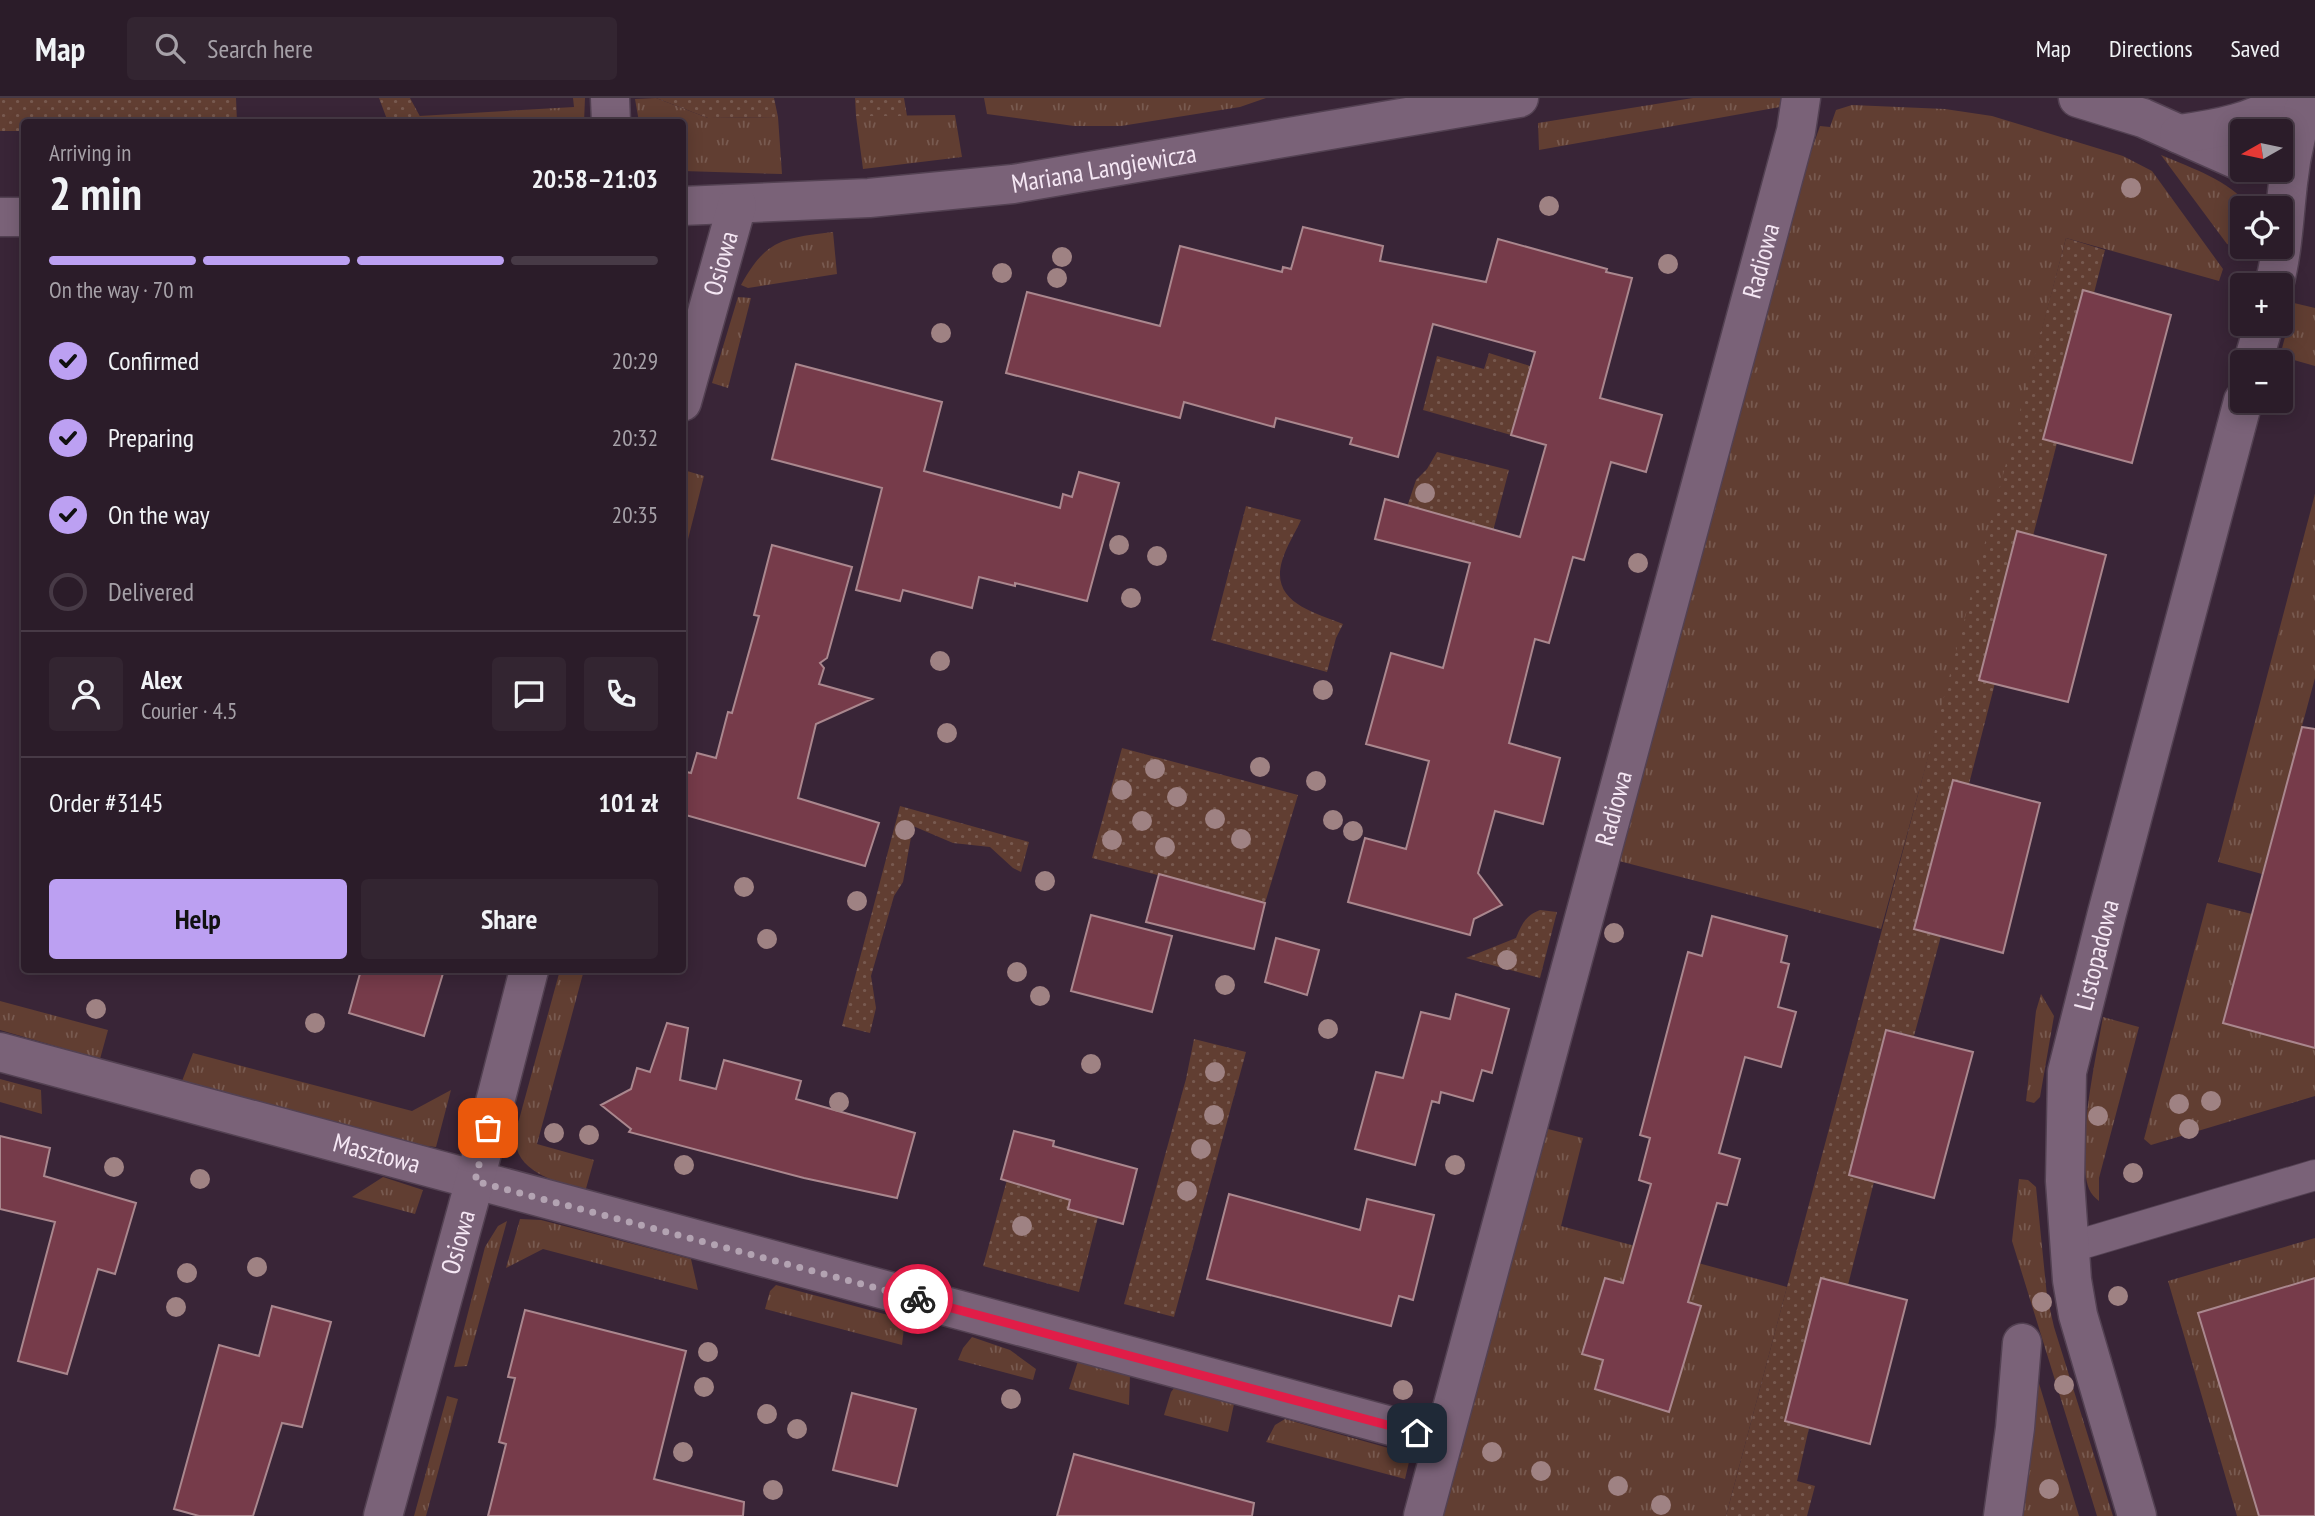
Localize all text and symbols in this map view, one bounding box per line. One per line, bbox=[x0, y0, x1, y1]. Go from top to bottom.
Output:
search box bbox=[127, 17, 617, 80]
text: Map bbox=[35, 27, 85, 70]
icon: search bbox=[151, 29, 189, 67]
text: Search here bbox=[207, 32, 313, 65]
text: Map bbox=[2036, 33, 2071, 64]
text: Directions bbox=[2109, 33, 2193, 64]
text: Saved bbox=[2231, 33, 2280, 64]
north arrow bbox=[2230, 119, 2292, 182]
map controls bbox=[2230, 119, 2293, 413]
street label: Mariana Langiewicza bbox=[1009, 136, 1199, 200]
text: Arriving in bbox=[49, 138, 131, 167]
text: 20:58–21:03 bbox=[531, 162, 658, 195]
text: 2 min bbox=[49, 163, 142, 223]
button: locate bbox=[2230, 196, 2293, 259]
street label: Radiowa bbox=[1735, 219, 1786, 302]
street label: Osiowa bbox=[696, 227, 745, 299]
button: + bbox=[2230, 273, 2293, 336]
text: On the way · 70 m bbox=[49, 275, 193, 304]
icon: check bbox=[49, 342, 87, 380]
text: Confirmed bbox=[108, 344, 199, 377]
text: 20:29 bbox=[612, 346, 658, 375]
button: − bbox=[2230, 350, 2293, 413]
icon: check bbox=[49, 419, 87, 457]
text: Preparing bbox=[108, 421, 194, 454]
text: 20:32 bbox=[612, 423, 658, 452]
icon: check bbox=[49, 496, 87, 534]
text: On the way bbox=[108, 498, 210, 531]
text: 20:35 bbox=[612, 500, 658, 529]
text: Delivered bbox=[108, 575, 194, 608]
button: person bbox=[49, 657, 123, 731]
button: chat bbox=[492, 657, 566, 731]
button: phone bbox=[584, 657, 658, 731]
text: Alex bbox=[141, 663, 182, 696]
text: Courier · 4.5 bbox=[141, 696, 237, 725]
street label: Radiowa bbox=[1587, 767, 1639, 849]
text: Order #3145 bbox=[49, 786, 164, 819]
text: 101 zł bbox=[599, 786, 658, 819]
button: Help bbox=[49, 879, 347, 959]
button: Share bbox=[361, 879, 658, 959]
street label: Listopadowa bbox=[2066, 896, 2126, 1014]
pin bbox=[458, 1098, 518, 1158]
icon: bag bbox=[469, 1109, 507, 1147]
street label: Masztowa bbox=[330, 1125, 424, 1180]
street label: Osiowa bbox=[433, 1206, 482, 1278]
courier bbox=[883, 1264, 953, 1334]
icon: bike bbox=[899, 1280, 937, 1318]
pin bbox=[1387, 1403, 1447, 1463]
icon: home bbox=[1398, 1414, 1436, 1452]

